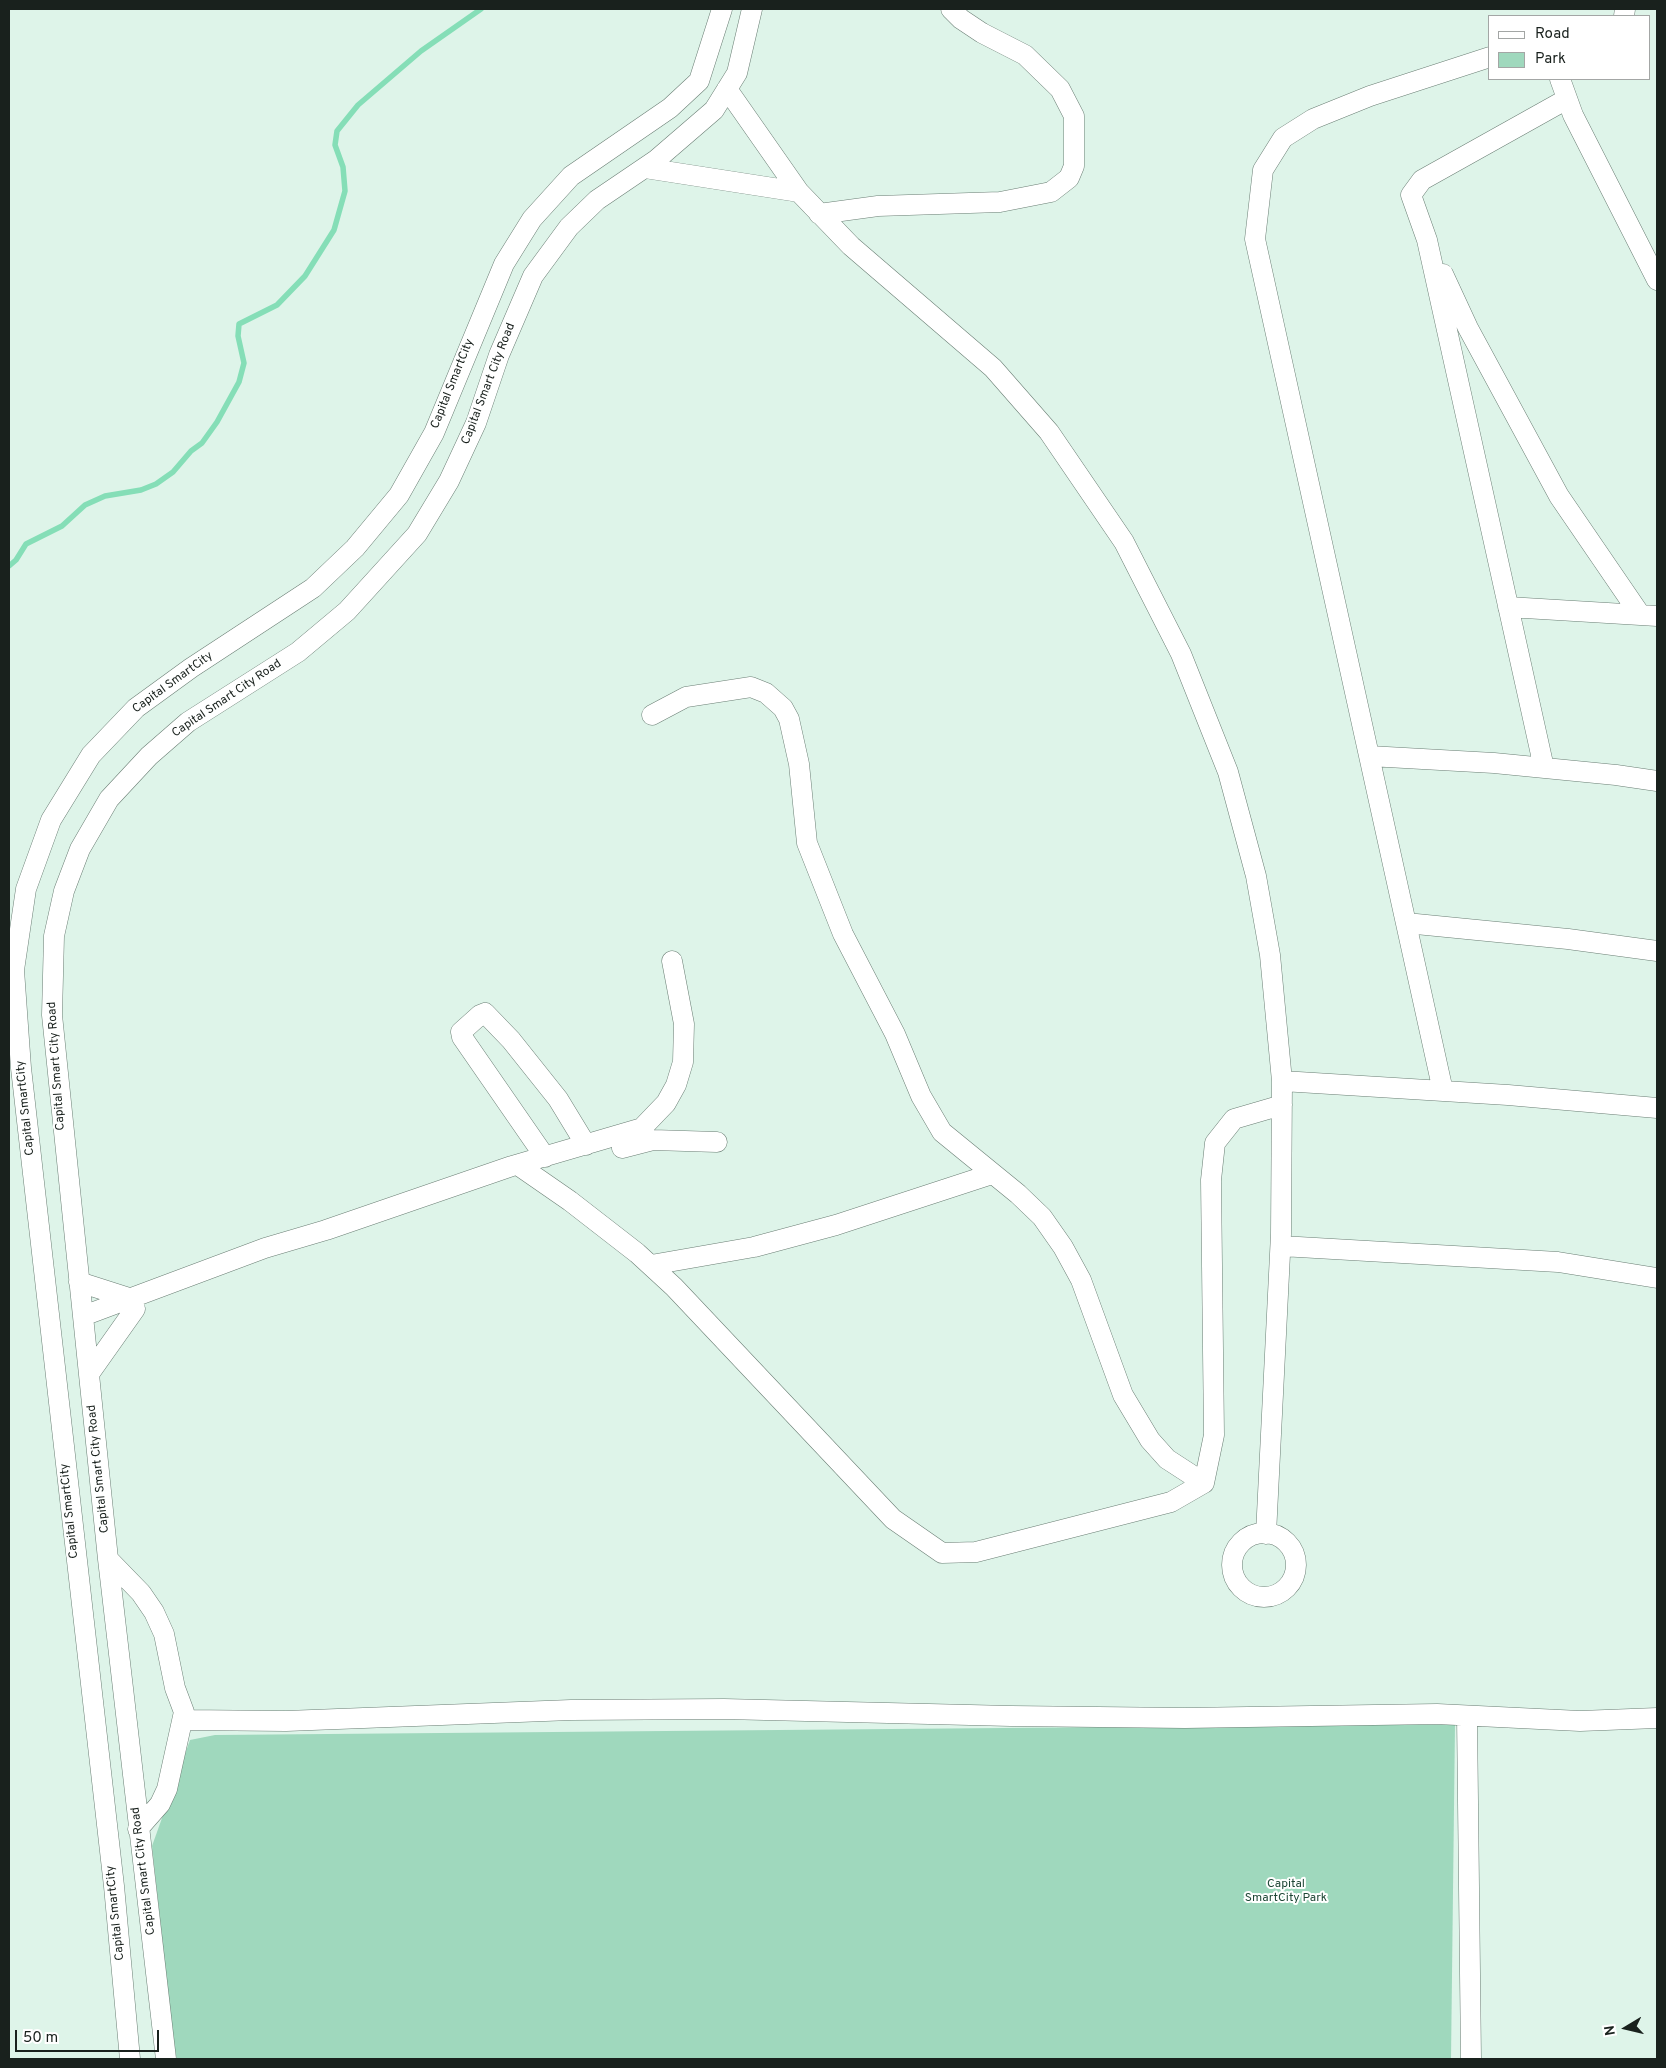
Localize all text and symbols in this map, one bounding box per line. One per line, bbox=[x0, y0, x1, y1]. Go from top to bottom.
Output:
legend bbox=[1488, 15, 1651, 80]
text: Road bbox=[1535, 25, 1570, 44]
text: Park bbox=[1535, 50, 1566, 69]
street label: Capital Smart City Road bbox=[459, 321, 519, 447]
street label: Capital SmartCity bbox=[428, 337, 478, 431]
street label: Capital SmartCity bbox=[130, 649, 216, 717]
street label: Capital Smart City Road bbox=[170, 657, 284, 741]
street label: Capital Smart City Road bbox=[45, 1001, 69, 1131]
street label: Capital SmartCity bbox=[14, 1060, 38, 1156]
street label: Capital Smart City Road bbox=[85, 1404, 113, 1534]
street label: Capital SmartCity bbox=[58, 1463, 82, 1559]
street label: Capital Smart City Road bbox=[129, 1806, 159, 1936]
street label: Capital SmartCity bbox=[104, 1865, 128, 1961]
park label: Capital SmartCity Park bbox=[1245, 1878, 1327, 1906]
north arrow bbox=[1601, 2003, 1651, 2053]
scale bar bbox=[18, 2020, 161, 2052]
text: N bbox=[1602, 2024, 1620, 2037]
text: 50 m bbox=[23, 2029, 58, 2048]

